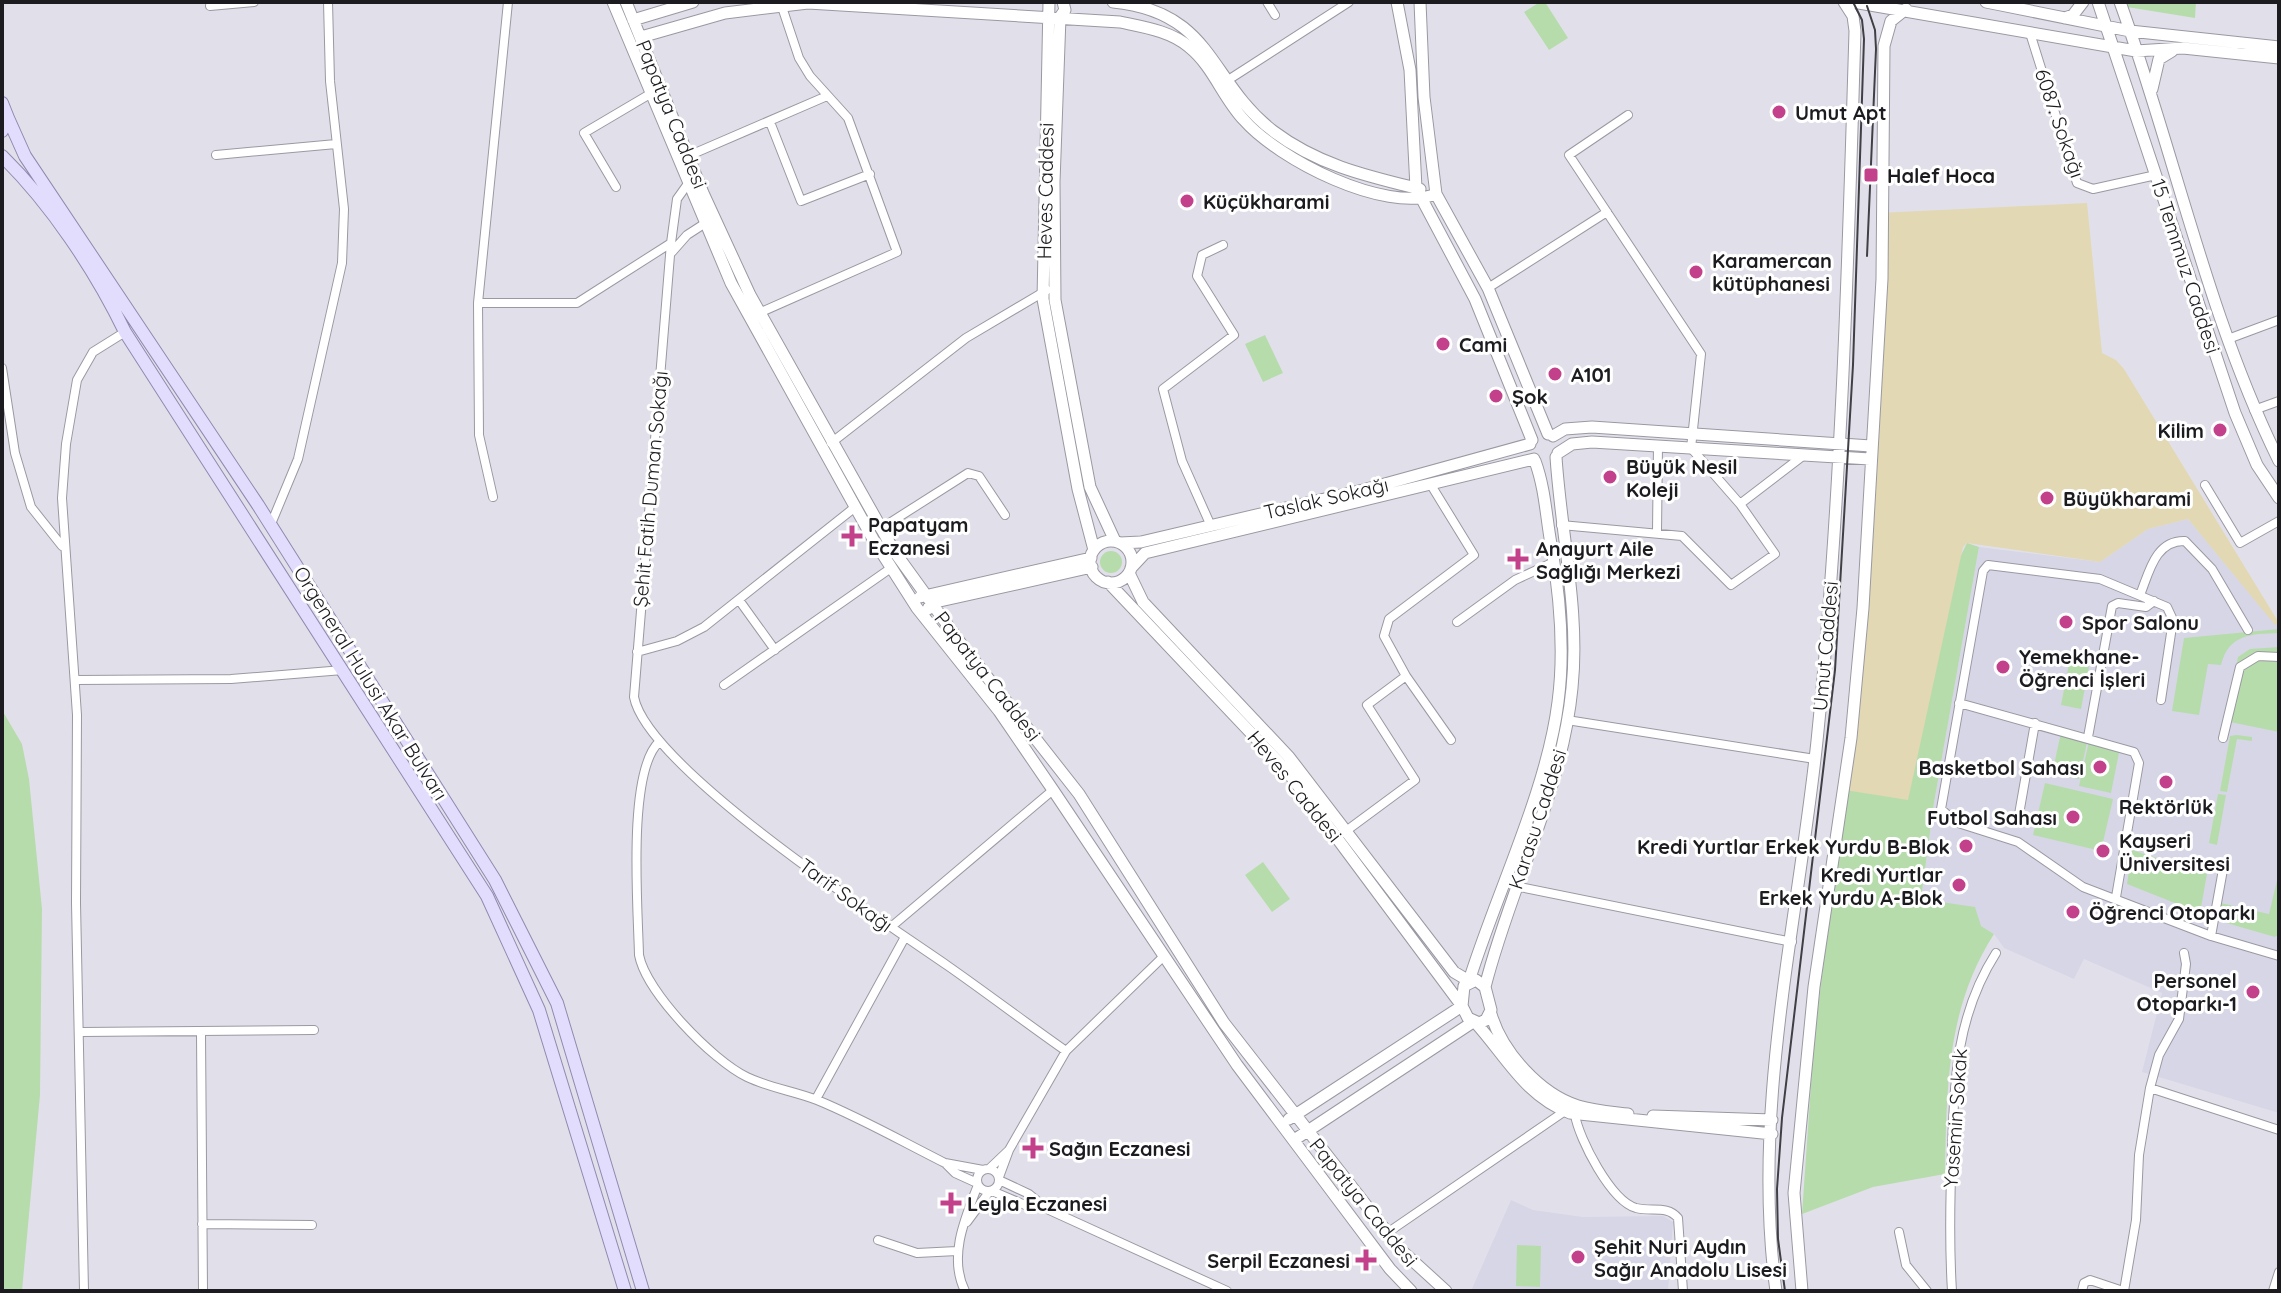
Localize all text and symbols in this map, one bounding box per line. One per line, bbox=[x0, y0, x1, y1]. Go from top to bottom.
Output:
street label: Papatya Caddesi bbox=[631, 36, 713, 192]
street label: 6087. Sokağı bbox=[2030, 65, 2090, 181]
place label: Umut Apt bbox=[1795, 100, 1887, 125]
marker: Umut Apt bbox=[1770, 103, 1788, 121]
street label: Heves Caddesi bbox=[1031, 122, 1059, 260]
place label: Halef Hoca bbox=[1887, 163, 1995, 188]
marker: Halef Hoca bbox=[1862, 166, 1880, 184]
street label: 15 Temmuz Caddesi bbox=[2146, 176, 2226, 356]
place label: Küçükharami bbox=[1203, 189, 1329, 214]
marker: Küçükharami bbox=[1178, 192, 1196, 210]
place label: Karamercan kütüphanesi bbox=[1712, 248, 1832, 296]
marker: Karamercan kütüphanesi bbox=[1687, 263, 1705, 281]
place label: Cami bbox=[1459, 332, 1507, 357]
marker: Cami bbox=[1434, 335, 1452, 353]
place label: A101 bbox=[1571, 362, 1612, 387]
marker: A101 bbox=[1546, 365, 1564, 383]
street label: Şehit Fatih Duman Sokağı bbox=[627, 370, 673, 608]
place label: Şok bbox=[1512, 384, 1548, 409]
marker: Şok bbox=[1487, 387, 1505, 405]
place label: Kilim bbox=[2158, 418, 2204, 443]
marker: Kilim bbox=[2211, 421, 2229, 439]
place label: Büyük Nesil Koleji bbox=[1626, 454, 1738, 502]
marker: Büyük Nesil Koleji bbox=[1601, 468, 1619, 486]
street label: Taslak Sokağı bbox=[1261, 472, 1391, 524]
place label: Büyükharami bbox=[2063, 486, 2191, 511]
marker: Büyükharami bbox=[2038, 489, 2056, 507]
place label: Papatyam Eczanesi bbox=[868, 512, 969, 560]
marker: Papatyam Eczanesi bbox=[843, 527, 861, 545]
place label: Anayurt Aile Sağlığı Merkezi bbox=[1536, 536, 1680, 584]
marker: Anayurt Aile Sağlığı Merkezi bbox=[1507, 548, 1529, 570]
street label: Orgeneral Hulusi Akar Bulvarı bbox=[288, 561, 454, 805]
street label: Umut Caddesi bbox=[1807, 580, 1843, 712]
street label: Papatya Caddesi bbox=[929, 606, 1047, 746]
place label: Spor Salonu bbox=[2082, 610, 2199, 635]
marker: Spor Salonu bbox=[2057, 613, 2075, 631]
place label: Yemekhane- Öğrenci İşleri bbox=[2019, 644, 2145, 692]
marker: Yemekhane- Öğrenci İşleri bbox=[1994, 658, 2012, 676]
street label: Heves Caddesi bbox=[1242, 725, 1348, 847]
street label: Karasu Caddesi bbox=[1503, 746, 1571, 892]
place label: Basketbol Sahası bbox=[1919, 755, 2084, 780]
marker: Basketbol Sahası bbox=[2091, 758, 2109, 776]
marker: Rektörlük bbox=[2157, 773, 2175, 791]
place label: Rektörlük bbox=[2119, 794, 2213, 819]
place label: Futbol Sahası bbox=[1927, 805, 2057, 830]
marker: Futbol Sahası bbox=[2064, 808, 2082, 826]
place label: Kayseri Üniversitesi bbox=[2119, 828, 2230, 876]
place label: Kredi Yurtlar Erkek Yurdu B-Blok bbox=[1637, 834, 1950, 859]
marker: Kredi Yurtlar Erkek Yurdu B-Blok bbox=[1957, 837, 1975, 855]
marker: Kayseri Üniversitesi bbox=[2094, 842, 2112, 860]
street label: Tarif Sokağı bbox=[794, 853, 898, 937]
place label: Kredi Yurtlar Erkek Yurdu A-Blok bbox=[1759, 862, 1943, 910]
marker: Kredi Yurtlar Erkek Yurdu A-Blok bbox=[1950, 876, 1968, 894]
place label: Öğrenci Otoparkı bbox=[2089, 900, 2255, 925]
marker: Öğrenci Otoparkı bbox=[2064, 903, 2082, 921]
place label: Personel Otoparkı-1 bbox=[2136, 968, 2237, 1016]
marker: Personel Otoparkı-1 bbox=[2244, 983, 2262, 1001]
street label: Yasemin Sokak bbox=[1938, 1047, 1972, 1189]
street label: Papatya Caddesi bbox=[1304, 1133, 1424, 1271]
place label: Sağın Eczanesi bbox=[1049, 1136, 1191, 1161]
marker: Sağın Eczanesi bbox=[1024, 1139, 1042, 1157]
place label: Leyla Eczanesi bbox=[967, 1191, 1107, 1216]
marker: Leyla Eczanesi bbox=[942, 1194, 960, 1212]
place label: Şehit Nuri Aydın Sağır Anadolu Lisesi bbox=[1594, 1234, 1787, 1282]
place label: Serpil Eczanesi bbox=[1207, 1248, 1350, 1273]
marker: Şehit Nuri Aydın Sağır Anadolu Lisesi bbox=[1569, 1248, 1587, 1266]
marker: Serpil Eczanesi bbox=[1357, 1251, 1375, 1269]

